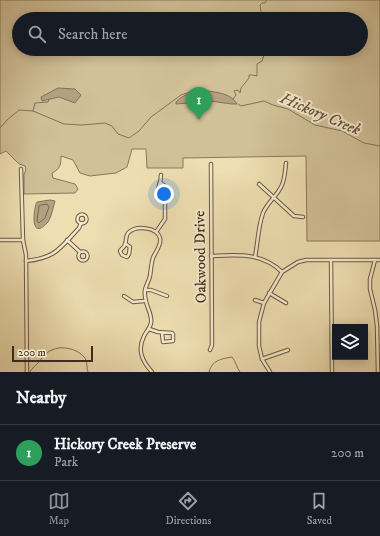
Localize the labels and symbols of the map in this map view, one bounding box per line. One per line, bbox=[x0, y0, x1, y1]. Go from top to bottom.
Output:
pin: 1 bbox=[186, 87, 212, 120]
water label: Hickory Creek bbox=[276, 88, 364, 140]
your location bbox=[154, 184, 174, 204]
street label: Oakwood Drive bbox=[190, 210, 211, 304]
scale bar bbox=[12, 344, 93, 363]

